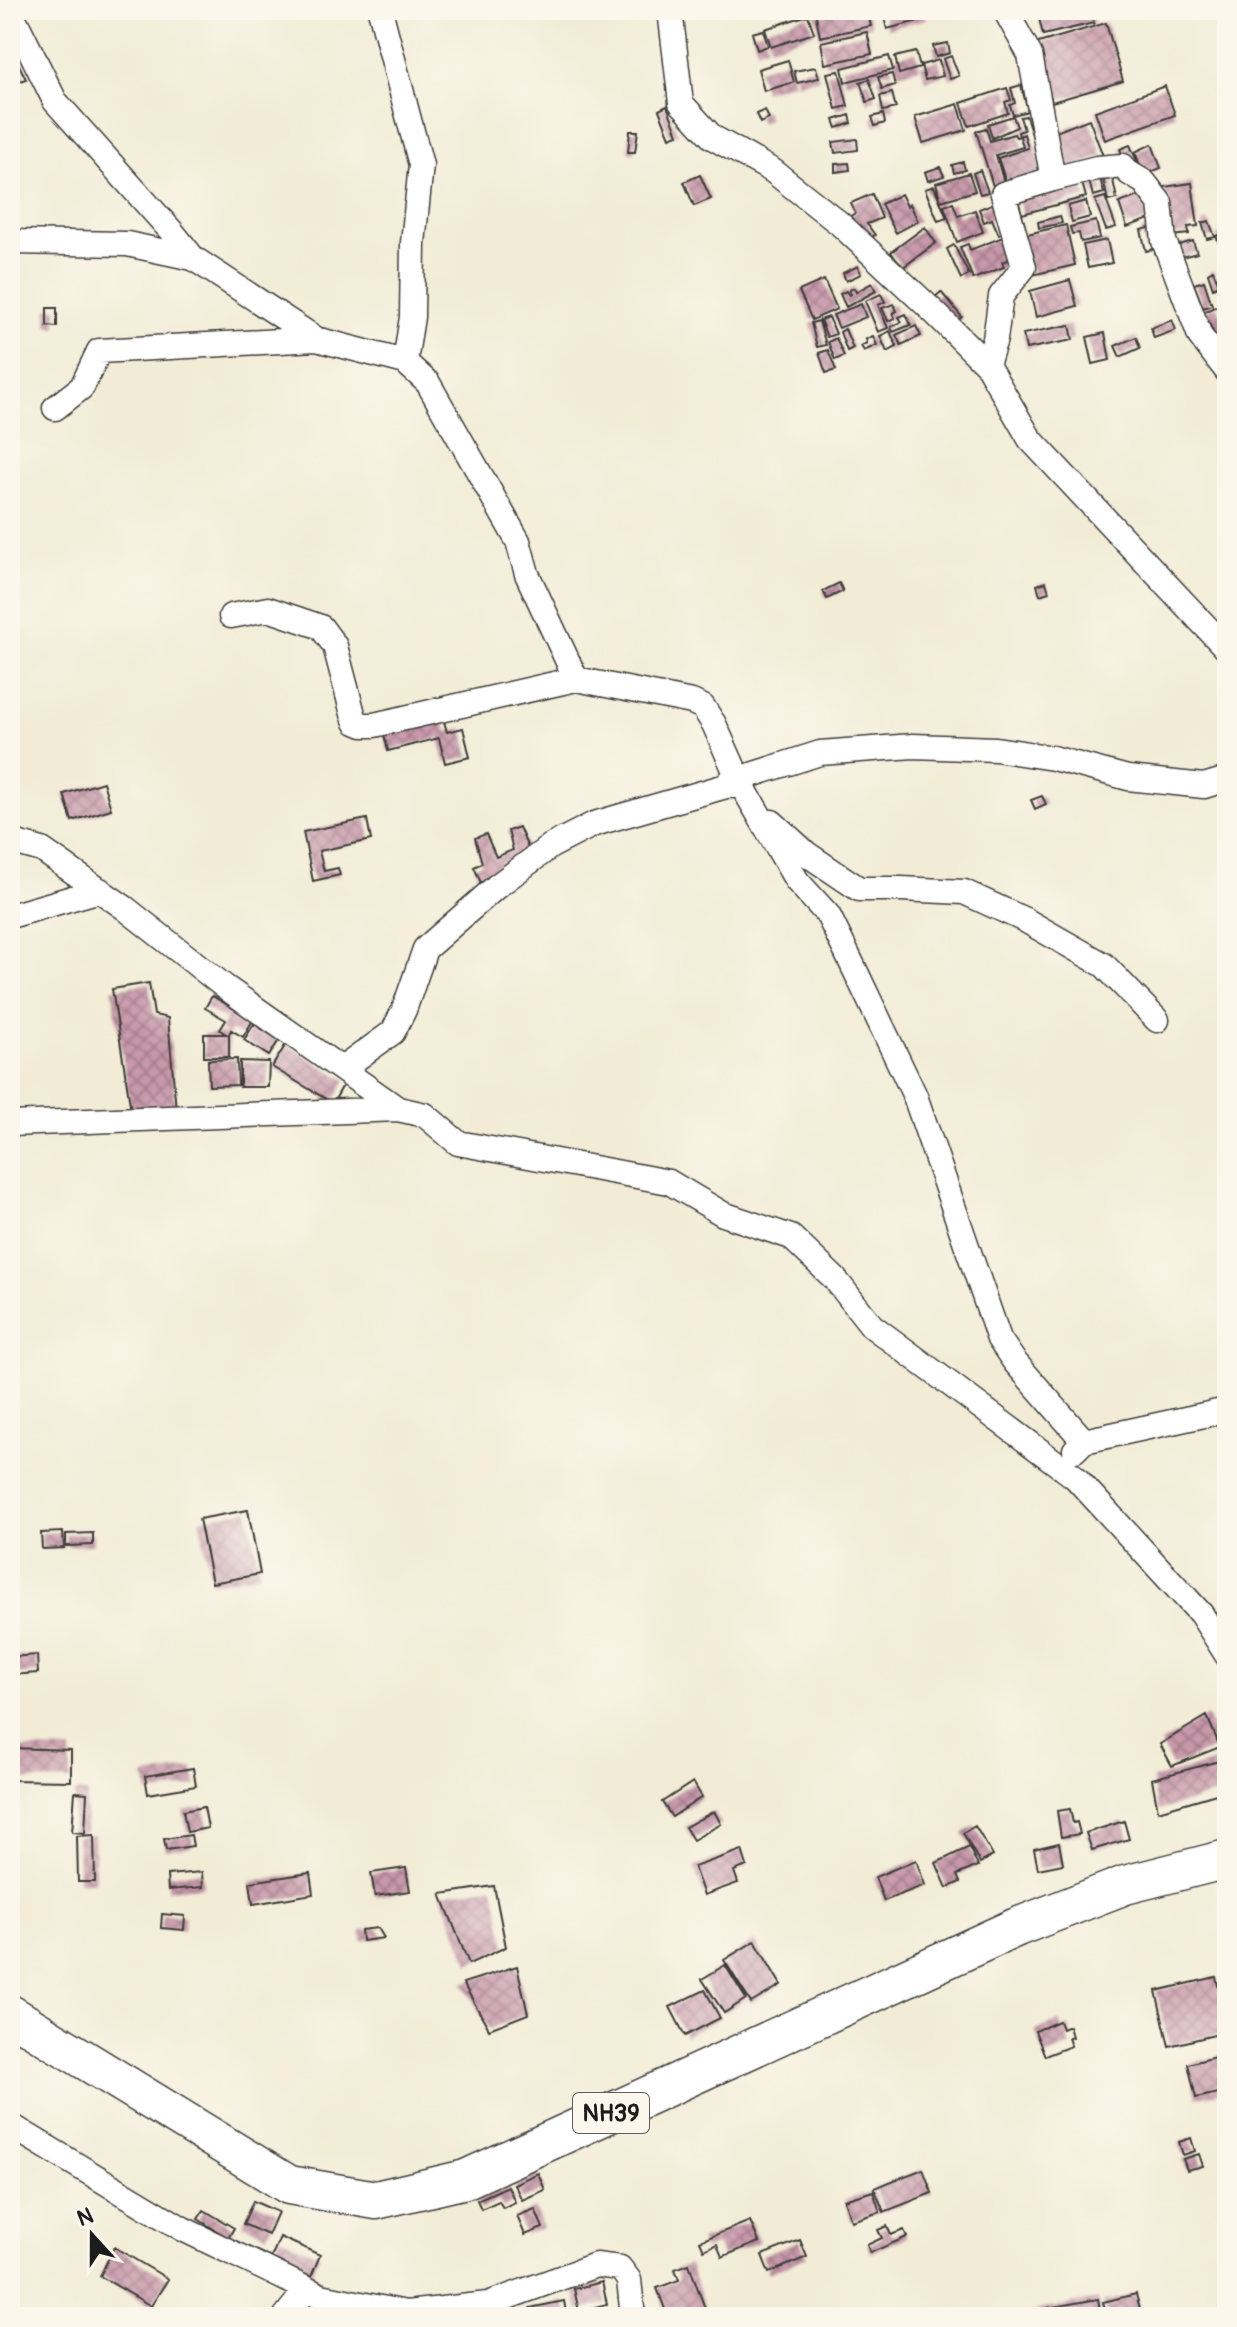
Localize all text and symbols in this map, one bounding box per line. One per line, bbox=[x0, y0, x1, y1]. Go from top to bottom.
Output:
road number: NH39 bbox=[573, 2093, 649, 2133]
north arrow bbox=[52, 2195, 132, 2275]
text: N bbox=[73, 2201, 97, 2233]

